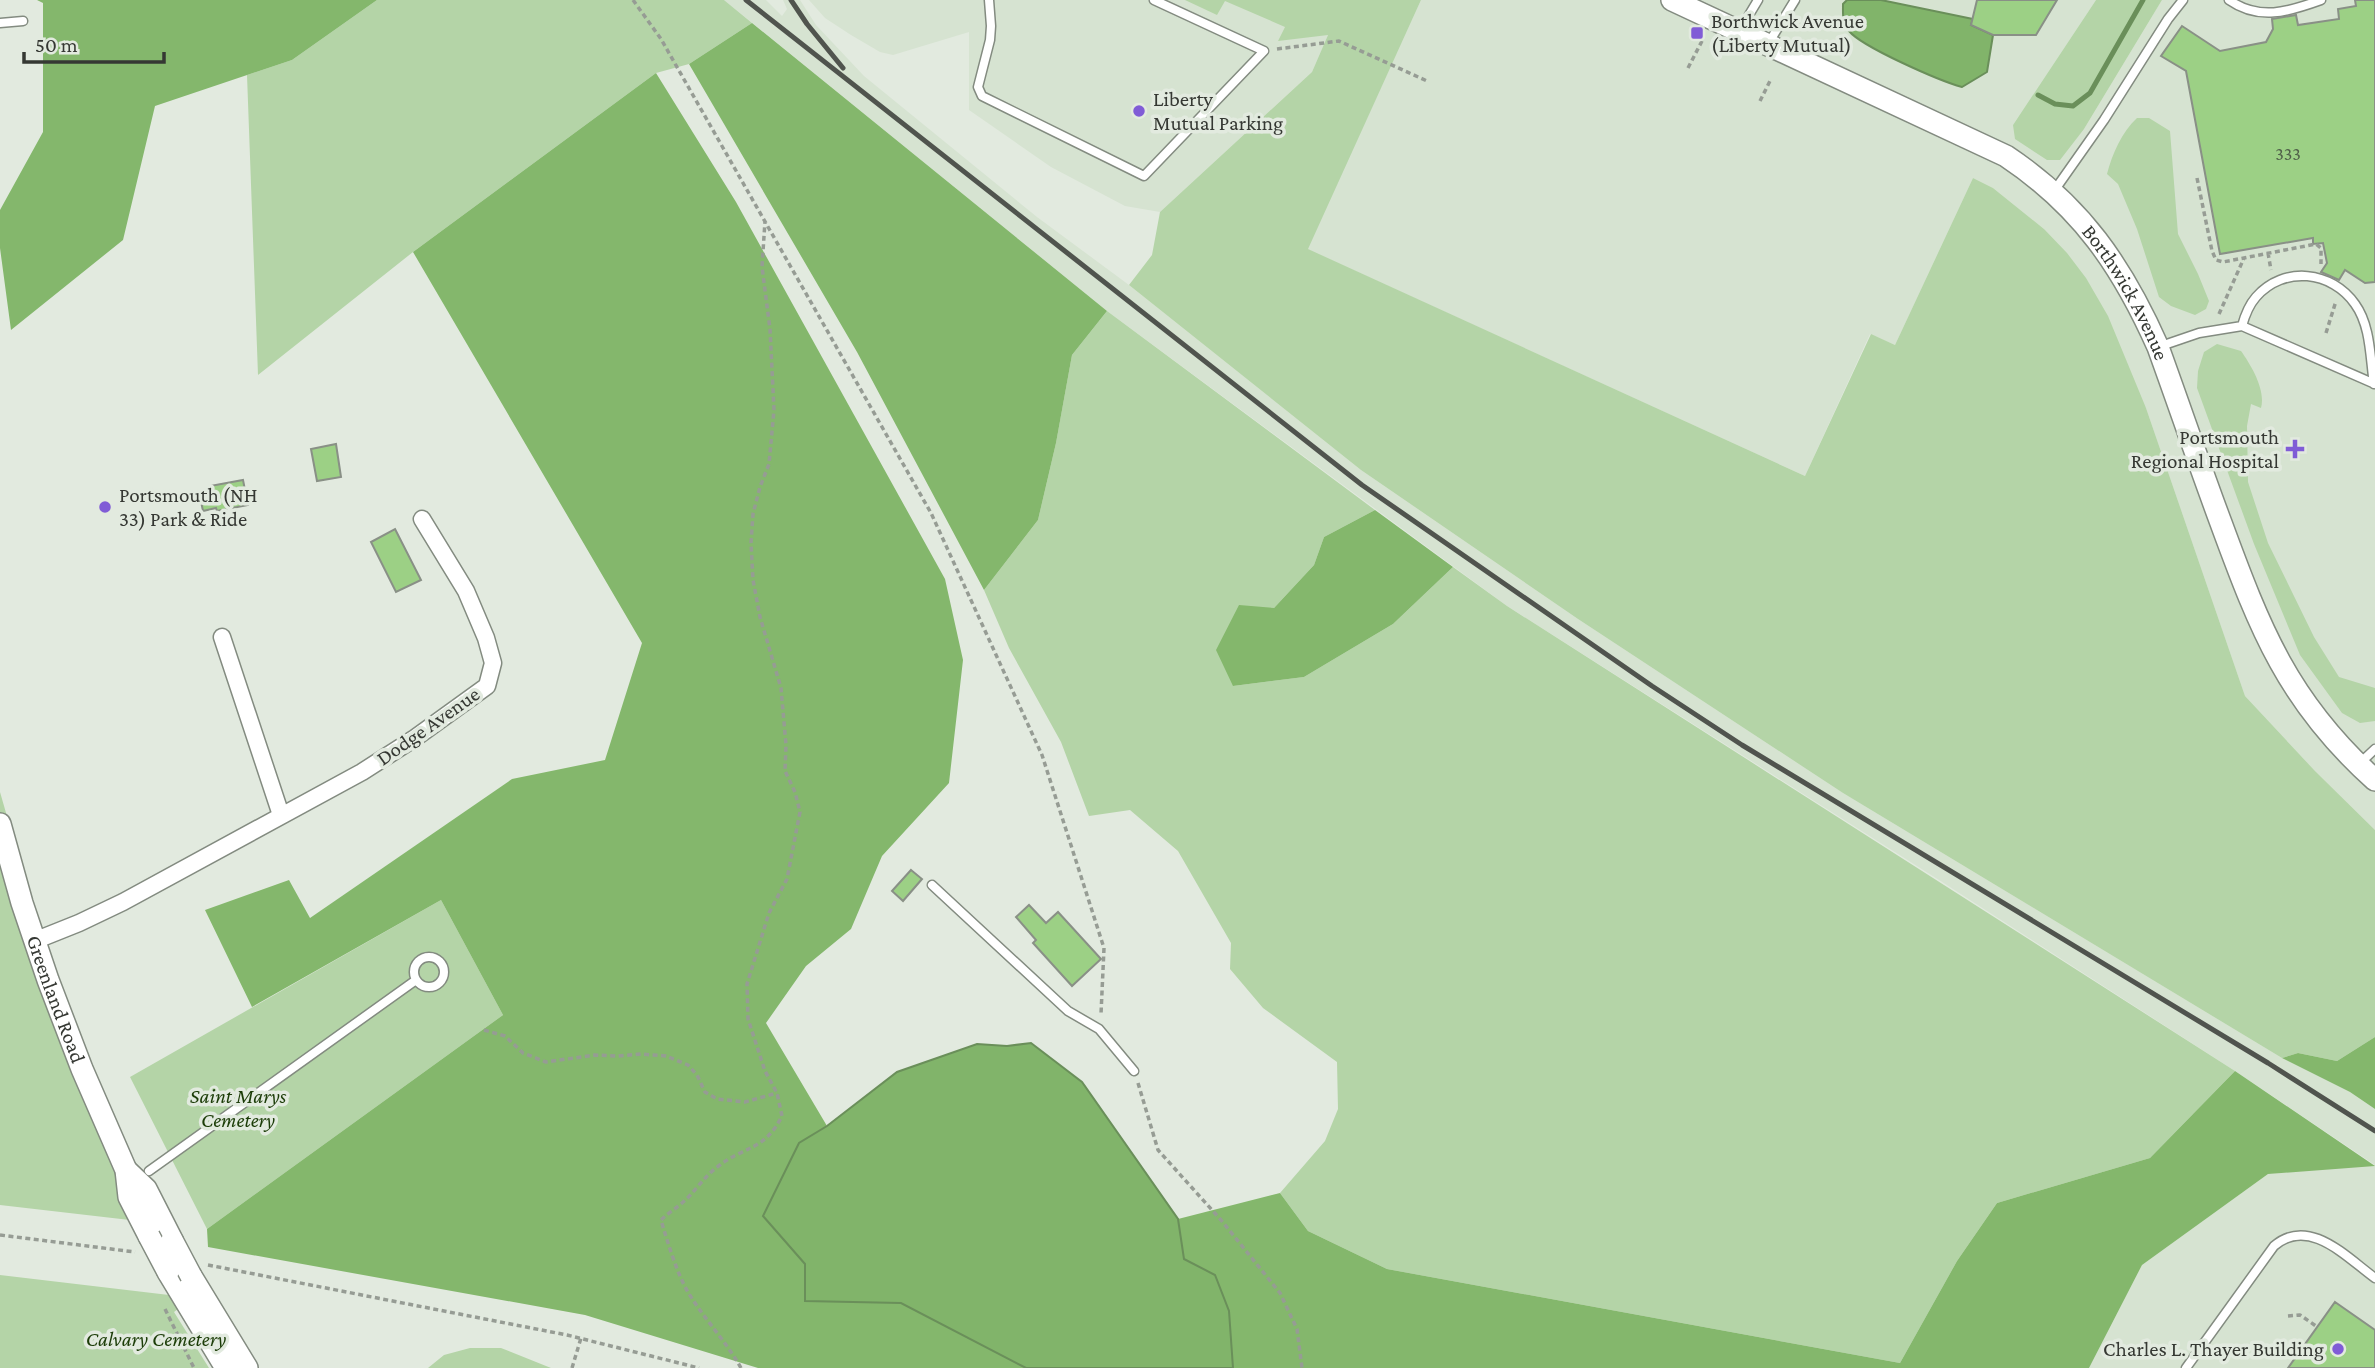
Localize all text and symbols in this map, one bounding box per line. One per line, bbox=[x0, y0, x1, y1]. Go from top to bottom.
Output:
place label: Borthwick Avenue (Liberty Mutual) bbox=[1711, 9, 1864, 57]
scale bar bbox=[24, 21, 164, 65]
marker: Borthwick Avenue (Liberty Mutual) bbox=[1689, 25, 1705, 41]
text: 50 m bbox=[35, 33, 78, 57]
place label: Liberty Mutual Parking bbox=[1153, 87, 1283, 135]
marker: Liberty Mutual Parking bbox=[1131, 103, 1147, 119]
house number: 333 bbox=[2275, 144, 2301, 164]
street label: Borthwick Avenue bbox=[2077, 220, 2174, 363]
place label: Portsmouth Regional Hospital bbox=[2131, 425, 2279, 473]
marker: Portsmouth Regional Hospital bbox=[2285, 439, 2305, 459]
place label: Portsmouth (NH 33) Park & Ride bbox=[119, 483, 258, 531]
marker: Portsmouth (NH 33) Park & Ride bbox=[97, 499, 113, 515]
street label: Dodge Avenue bbox=[372, 682, 484, 770]
street label: Greenland Road bbox=[22, 932, 91, 1066]
park label: Saint Marys Cemetery bbox=[190, 1084, 287, 1132]
park label: Calvary Cemetery bbox=[86, 1327, 226, 1351]
place label: Charles L. Thayer Building bbox=[2103, 1337, 2324, 1361]
marker: Charles L. Thayer Building bbox=[2330, 1341, 2346, 1357]

